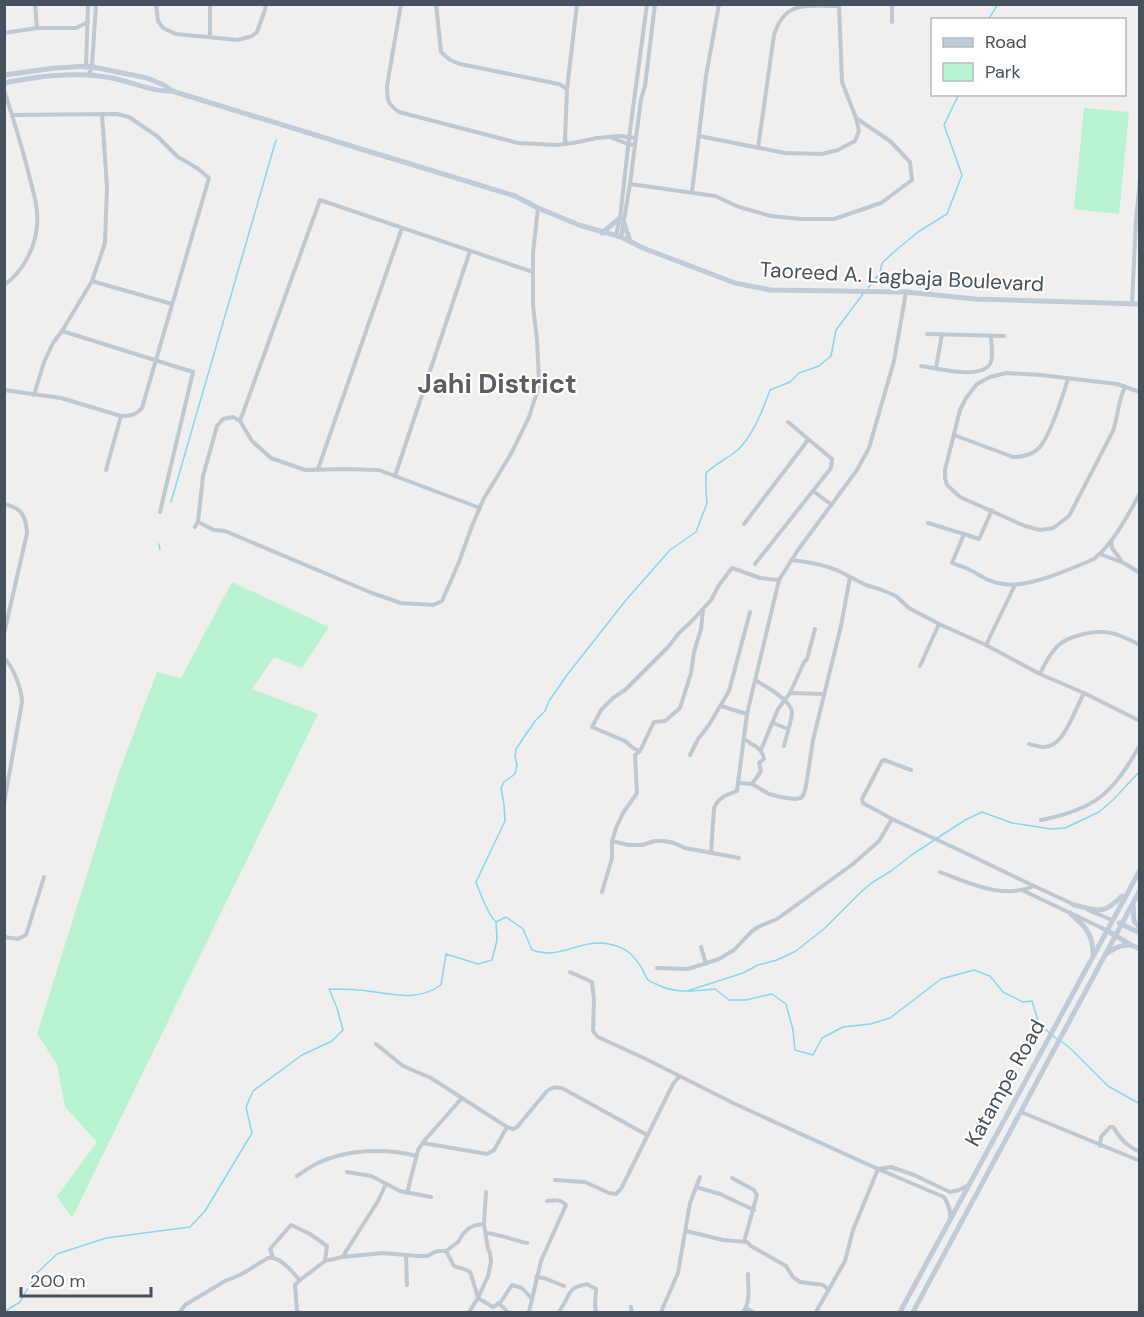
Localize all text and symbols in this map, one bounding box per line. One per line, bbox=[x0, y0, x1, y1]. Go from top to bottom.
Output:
legend bbox=[931, 18, 1126, 96]
text: Road bbox=[985, 30, 1027, 54]
text: Park bbox=[985, 60, 1021, 84]
street label: Taoreed A. Lagbaja Boulevard bbox=[759, 256, 1045, 298]
district label: Jahi District bbox=[417, 366, 577, 401]
street label: Katampe Road bbox=[959, 1015, 1051, 1151]
scale bar bbox=[21, 1260, 152, 1298]
text: 200 m bbox=[30, 1269, 86, 1293]

